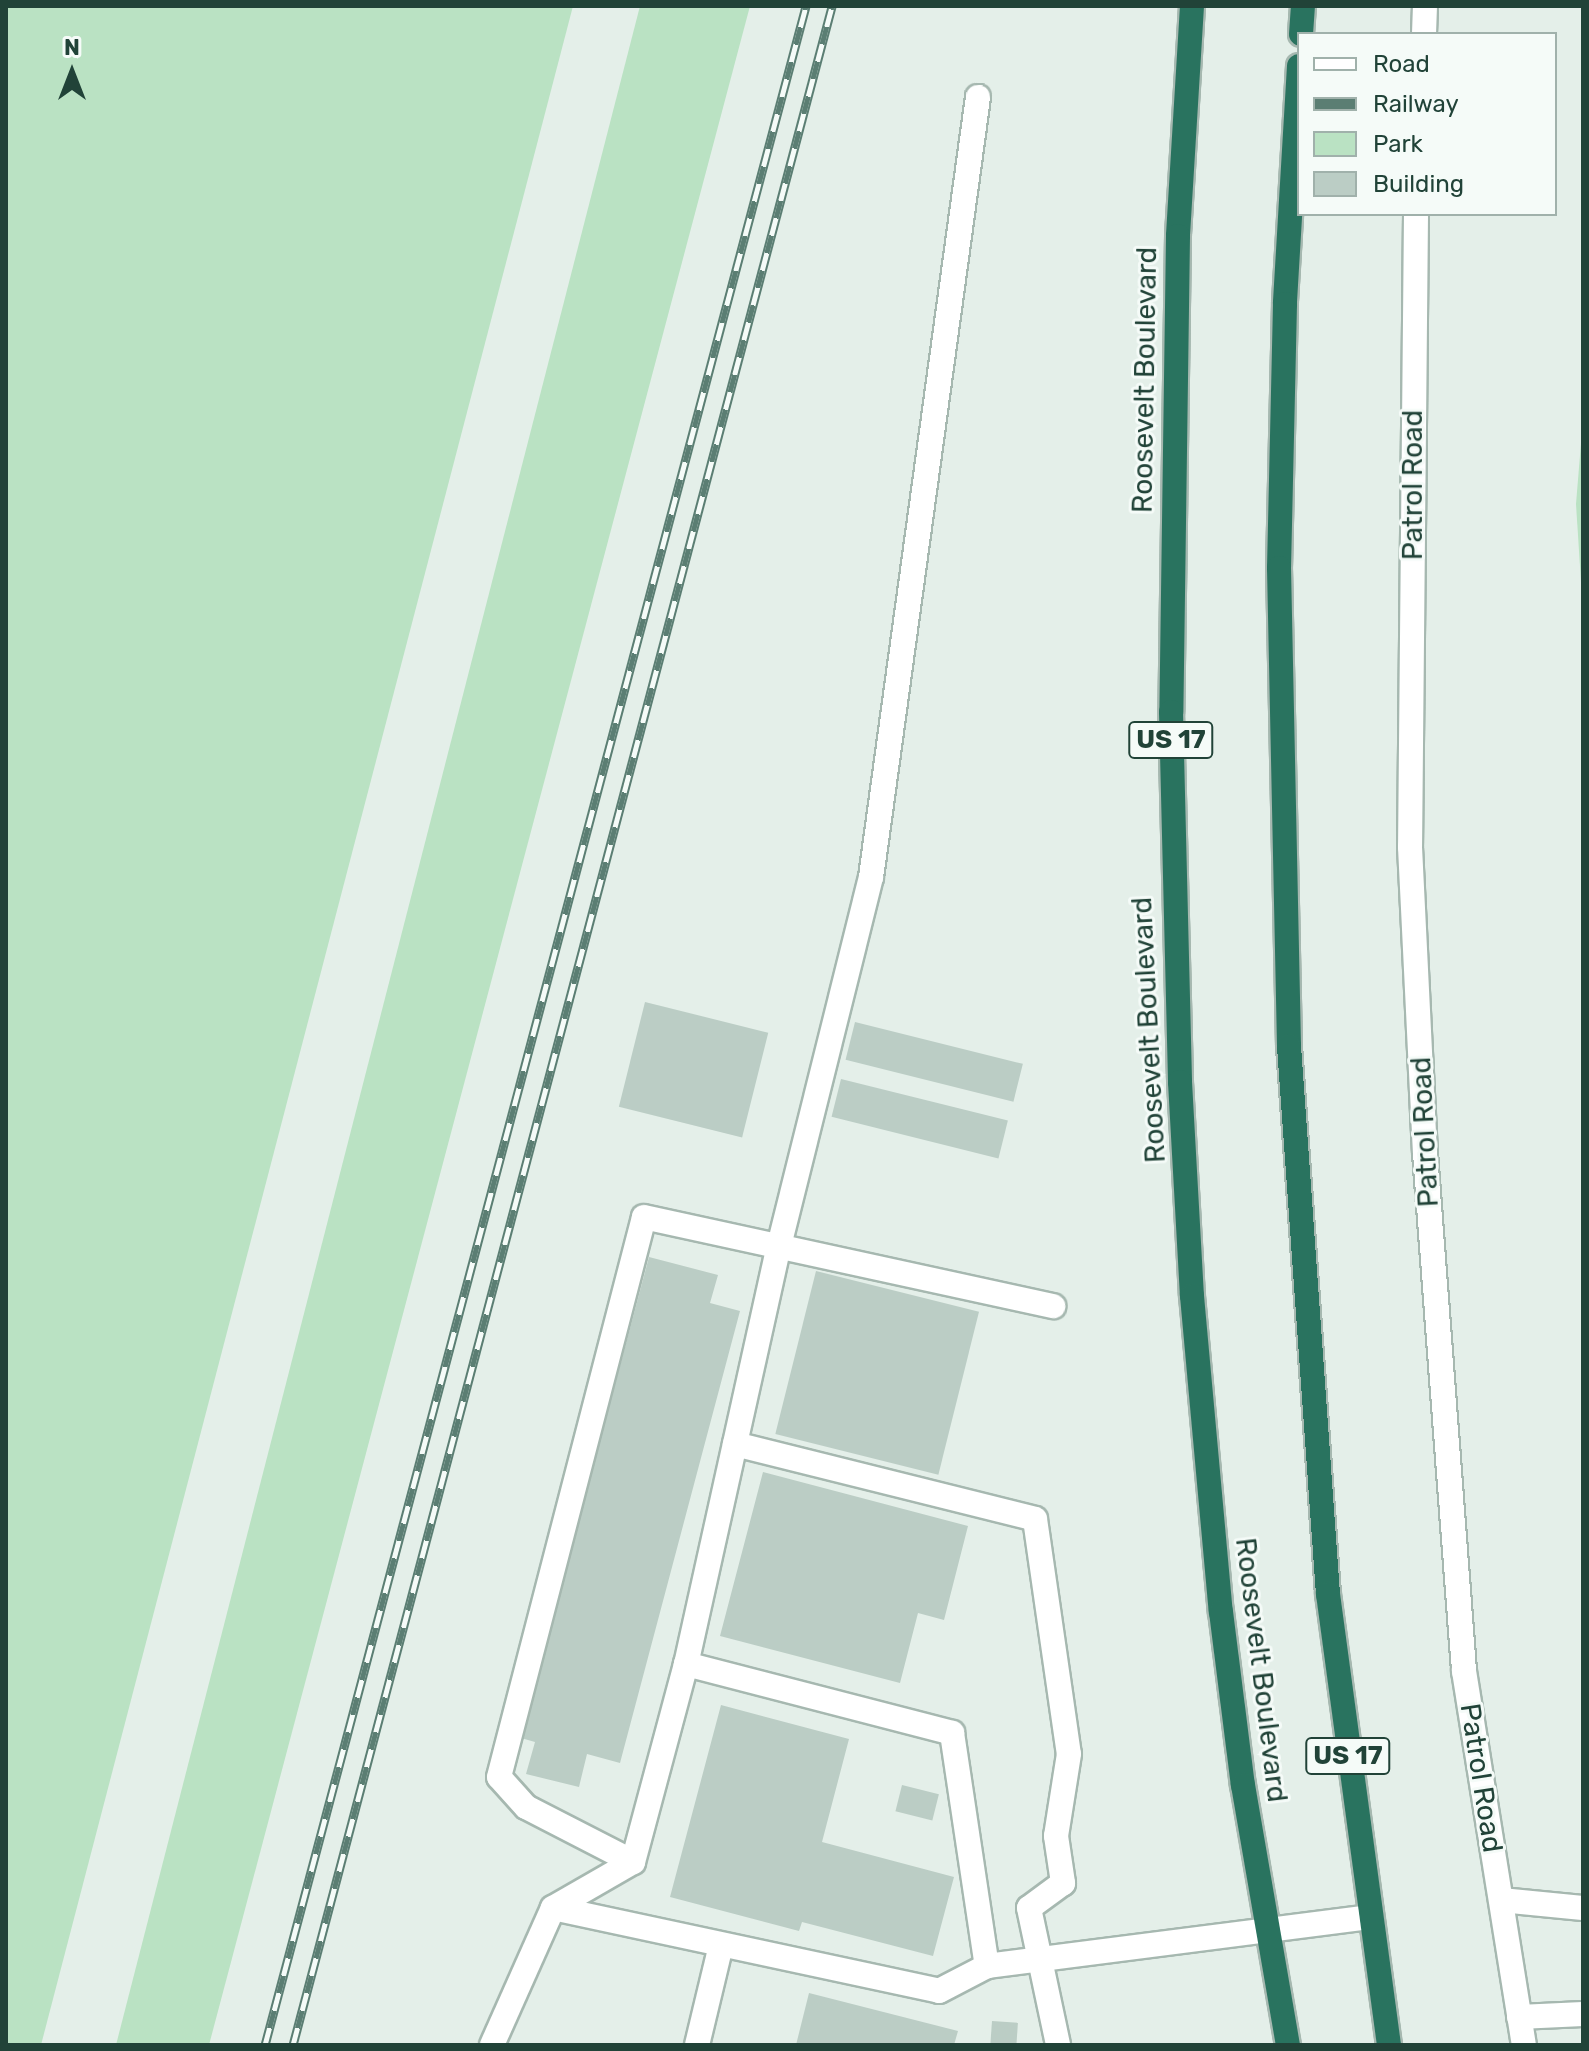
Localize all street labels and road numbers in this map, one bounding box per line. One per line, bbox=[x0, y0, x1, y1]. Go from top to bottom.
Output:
street label: Roosevelt Boulevard bbox=[1126, 247, 1164, 513]
street label: Patrol Road bbox=[1396, 410, 1430, 560]
road number: US 17 bbox=[1127, 718, 1215, 762]
street label: Roosevelt Boulevard bbox=[1125, 896, 1173, 1164]
street label: Patrol Road bbox=[1404, 1056, 1446, 1208]
street label: Roosevelt Boulevard bbox=[1228, 1536, 1294, 1804]
street label: Patrol Road bbox=[1453, 1701, 1509, 1855]
road number: US 17 bbox=[1304, 1734, 1392, 1778]

